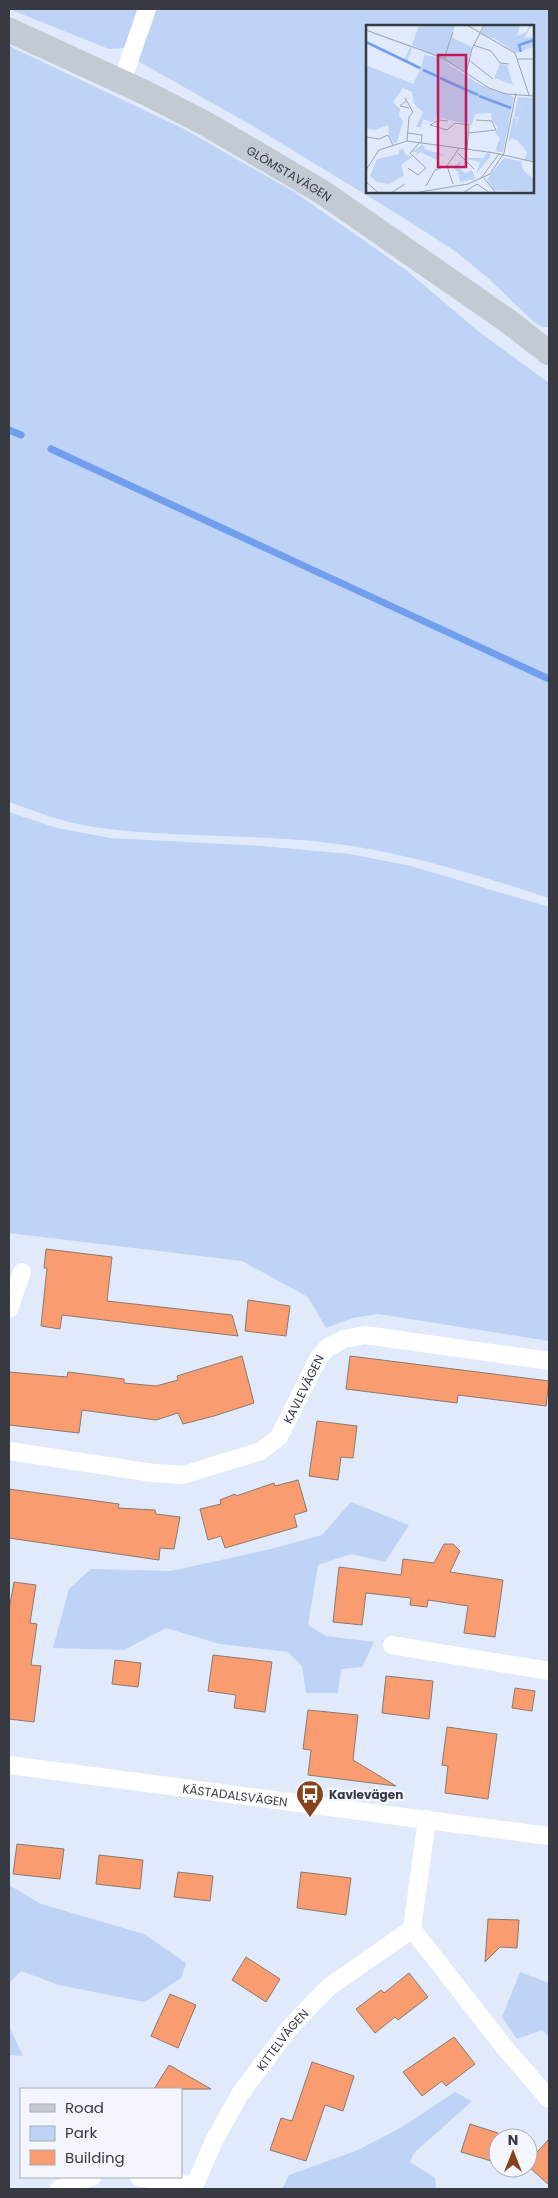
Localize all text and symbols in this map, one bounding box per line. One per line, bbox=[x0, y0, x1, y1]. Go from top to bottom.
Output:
inset map bbox=[366, 25, 533, 192]
street label: GLÖMSTAVÄGEN bbox=[244, 141, 335, 205]
street label: KAVLEVÄGEN bbox=[279, 1352, 327, 1426]
street label: KÄSTADALSVÄGEN bbox=[181, 1779, 289, 1810]
bus stop icon: Kavlevägen bbox=[295, 1779, 325, 1818]
place label: Kavlevägen bbox=[329, 1786, 403, 1803]
street label: KITTELVÄGEN bbox=[252, 2005, 312, 2074]
legend bbox=[20, 2088, 182, 2178]
text: Road bbox=[65, 2097, 104, 2118]
text: Park bbox=[65, 2122, 97, 2143]
north arrow bbox=[488, 2128, 538, 2178]
text: N bbox=[508, 2130, 518, 2150]
text: Building bbox=[65, 2147, 125, 2168]

